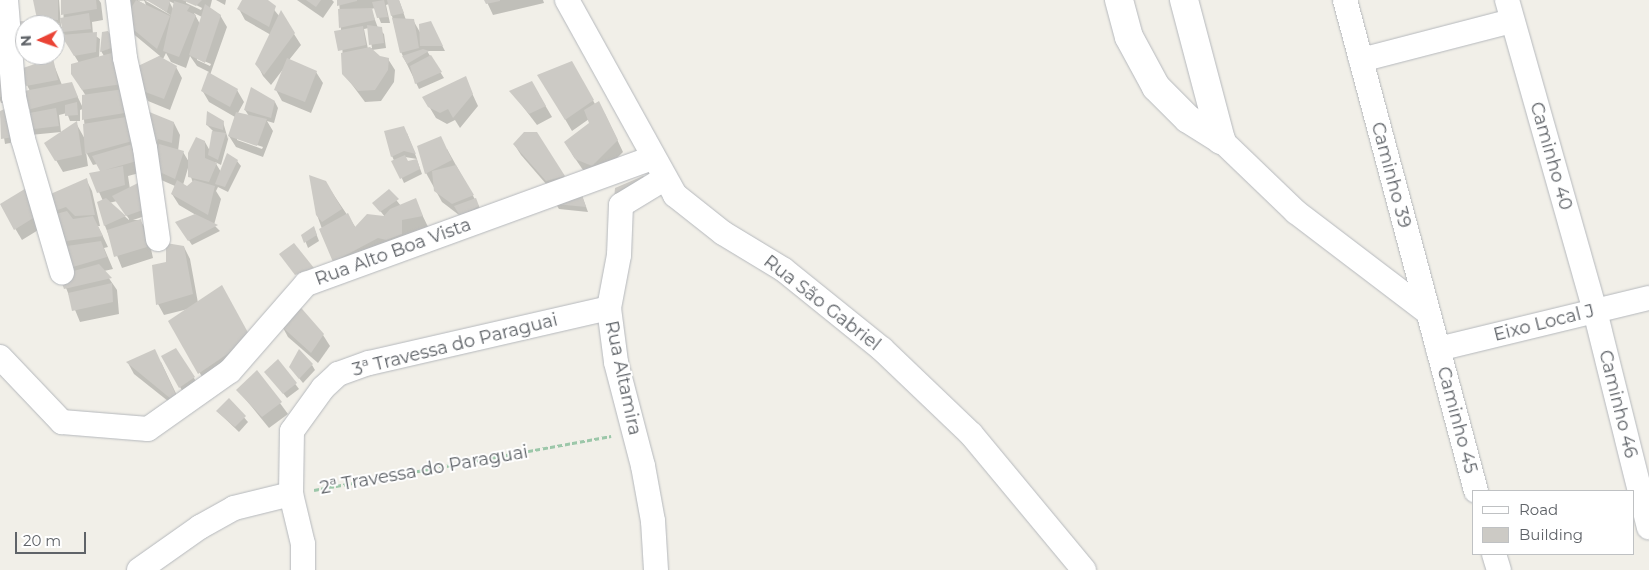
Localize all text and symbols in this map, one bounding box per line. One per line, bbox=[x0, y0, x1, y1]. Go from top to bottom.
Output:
north arrow bbox=[15, 15, 65, 65]
text: N bbox=[17, 35, 35, 47]
street label: Caminho 40 bbox=[1525, 100, 1577, 212]
street label: Caminho 39 bbox=[1367, 120, 1415, 230]
street label: Rua Alto Boa Vista bbox=[312, 214, 474, 290]
street label: Rua São Gabriel bbox=[759, 251, 885, 355]
street label: Eixo Local J bbox=[1491, 300, 1597, 346]
street label: 3ª Travessa do Paraguai bbox=[350, 309, 560, 381]
street label: Rua Altamira bbox=[600, 319, 646, 437]
street label: Caminho 46 bbox=[1594, 348, 1642, 460]
street label: Caminho 45 bbox=[1432, 364, 1482, 476]
street label: 2ª Travessa do Paraguai bbox=[318, 441, 530, 499]
legend bbox=[1472, 490, 1634, 555]
text: Road bbox=[1519, 500, 1558, 519]
scale bar bbox=[18, 522, 89, 554]
text: Building bbox=[1519, 525, 1583, 544]
text: 20 m bbox=[23, 531, 61, 550]

